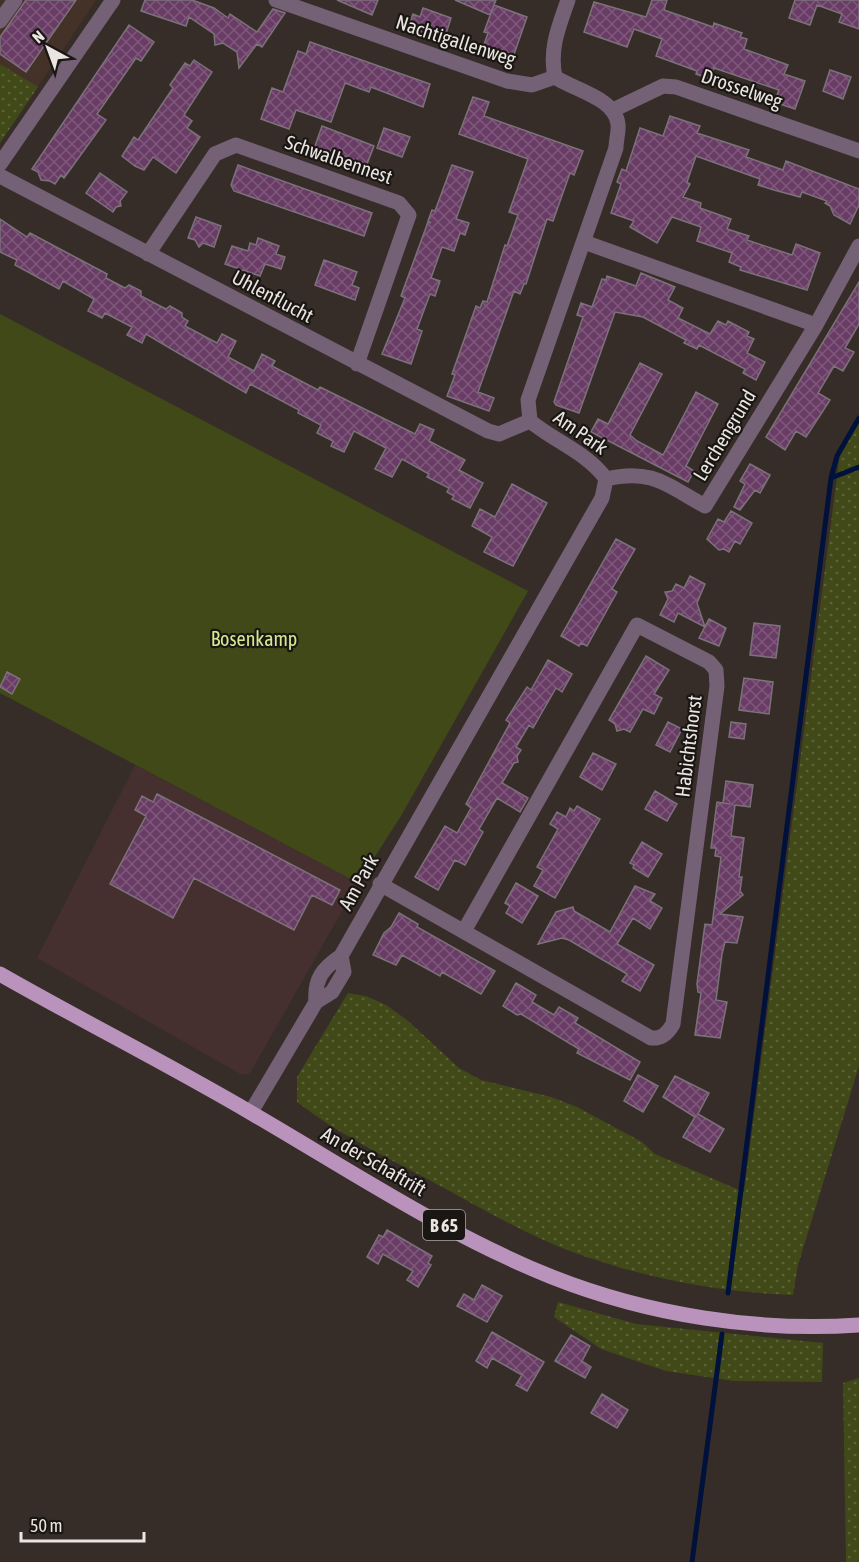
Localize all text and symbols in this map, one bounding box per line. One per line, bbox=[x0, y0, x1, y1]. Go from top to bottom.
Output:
street label: Nachtigallenweg bbox=[393, 10, 519, 70]
north arrow bbox=[18, 18, 78, 78]
text: N bbox=[29, 27, 48, 47]
street label: Drosselweg bbox=[698, 63, 786, 113]
street label: Schwalbennest bbox=[282, 130, 396, 188]
street label: Uhlenflucht bbox=[228, 265, 318, 327]
street label: Lerchengrund bbox=[688, 385, 760, 485]
street label: Am Park bbox=[550, 405, 612, 459]
park label: Bosenkamp bbox=[211, 627, 297, 650]
street label: Habichtshorst bbox=[670, 693, 706, 798]
street label: Am Park bbox=[333, 850, 383, 914]
street label: An der Schaftrift bbox=[317, 1122, 431, 1200]
road number: B 65 bbox=[423, 1210, 465, 1240]
scale bar bbox=[21, 1505, 144, 1543]
text: 50 m bbox=[30, 1515, 62, 1536]

